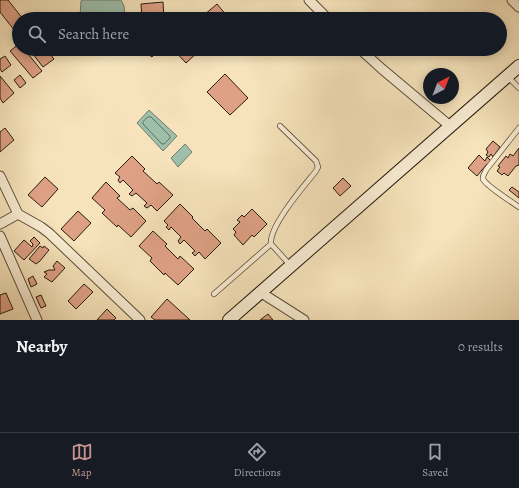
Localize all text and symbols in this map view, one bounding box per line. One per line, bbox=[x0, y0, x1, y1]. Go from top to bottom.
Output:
search box bbox=[12, 12, 507, 56]
icon: search bbox=[26, 23, 48, 45]
text: Search here bbox=[58, 24, 129, 44]
north arrow bbox=[423, 68, 459, 104]
text: Nearby bbox=[16, 335, 67, 358]
text: 0 results bbox=[458, 338, 503, 355]
tab: Map bbox=[71, 441, 93, 480]
tab: Directions bbox=[234, 441, 281, 480]
tab: Saved bbox=[422, 441, 448, 480]

